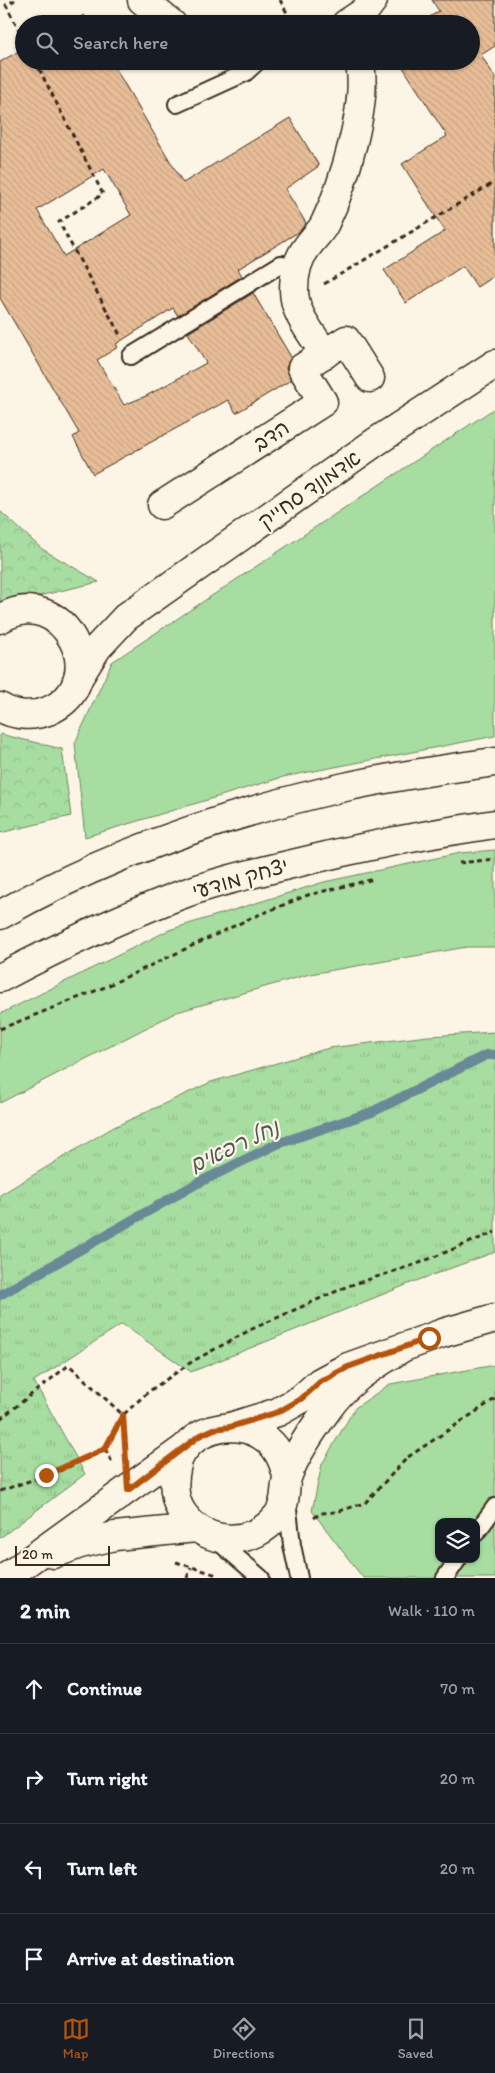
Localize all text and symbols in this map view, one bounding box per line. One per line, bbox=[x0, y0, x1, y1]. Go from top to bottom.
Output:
search box bbox=[15, 15, 480, 70]
icon: search bbox=[33, 29, 61, 57]
text: Search here bbox=[73, 31, 168, 54]
street label: הדב bbox=[248, 414, 294, 456]
street label: אדמונד סחייק bbox=[253, 444, 366, 534]
street label: יצחק מודעי bbox=[189, 852, 291, 905]
water label: נחל רפאים bbox=[185, 1113, 285, 1178]
route start bbox=[418, 1327, 441, 1350]
route end bbox=[35, 1464, 58, 1487]
map controls bbox=[435, 1518, 480, 1563]
button: layers bbox=[435, 1518, 480, 1563]
scale bar bbox=[15, 1543, 110, 1566]
text: 20 m bbox=[22, 1546, 53, 1563]
text: 2 min bbox=[20, 1598, 70, 1623]
text: Walk · 110 m bbox=[388, 1601, 475, 1620]
icon: ahead bbox=[20, 1675, 48, 1703]
text: Continue bbox=[67, 1677, 142, 1700]
text: 70 m bbox=[440, 1679, 475, 1698]
icon: right bbox=[20, 1765, 48, 1793]
text: Turn right bbox=[67, 1767, 148, 1790]
text: 20 m bbox=[440, 1769, 475, 1788]
icon: left bbox=[20, 1855, 48, 1883]
text: Turn left bbox=[67, 1857, 137, 1880]
text: 20 m bbox=[440, 1859, 475, 1878]
icon: arrive bbox=[20, 1945, 48, 1973]
text: Arrive at destination bbox=[67, 1947, 234, 1970]
tab: Map bbox=[62, 2015, 90, 2062]
tab: Directions bbox=[213, 2015, 274, 2062]
tab: Saved bbox=[398, 2015, 433, 2062]

